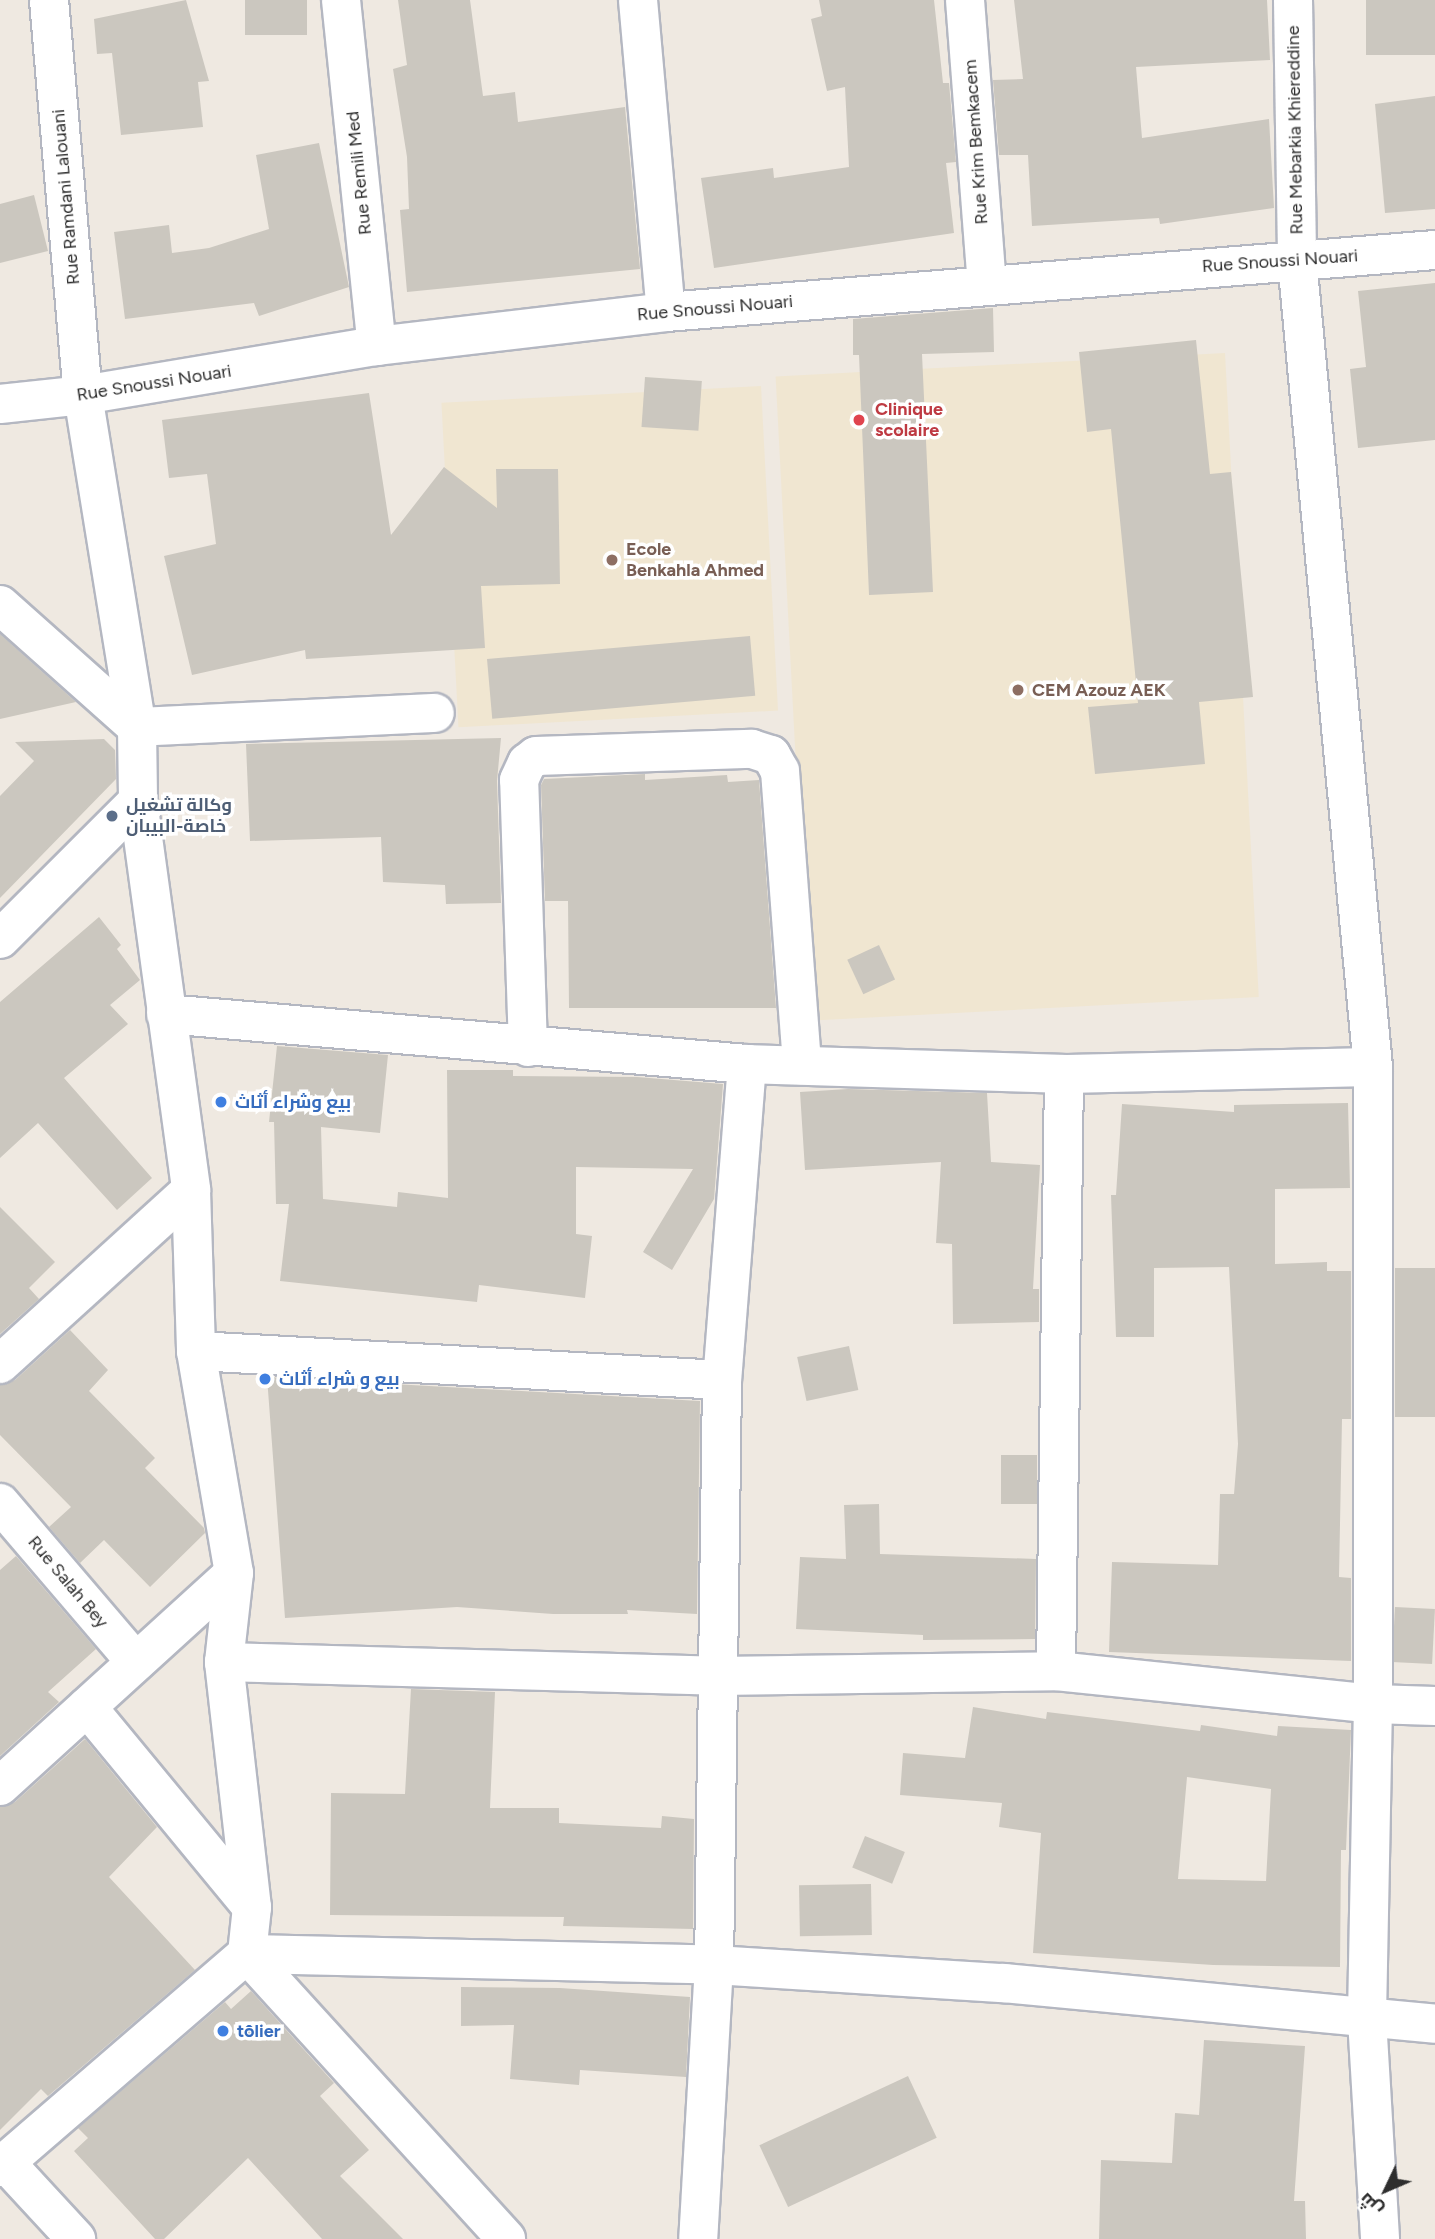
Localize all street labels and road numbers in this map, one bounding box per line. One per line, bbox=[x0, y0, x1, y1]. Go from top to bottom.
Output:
street label: Rue Mebarkia Khiereddine bbox=[1282, 25, 1308, 235]
street label: Rue Krim Bemkacem bbox=[959, 59, 993, 225]
street label: Rue Ramdani Lalouani bbox=[48, 108, 84, 286]
street label: Rue Remili Med bbox=[342, 110, 376, 236]
street label: Rue Snoussi Nouari bbox=[1201, 245, 1359, 277]
street label: Rue Snoussi Nouari bbox=[636, 290, 794, 326]
street label: Rue Snoussi Nouari bbox=[75, 360, 233, 406]
street label: Rue Salah Bey bbox=[23, 1532, 113, 1632]

